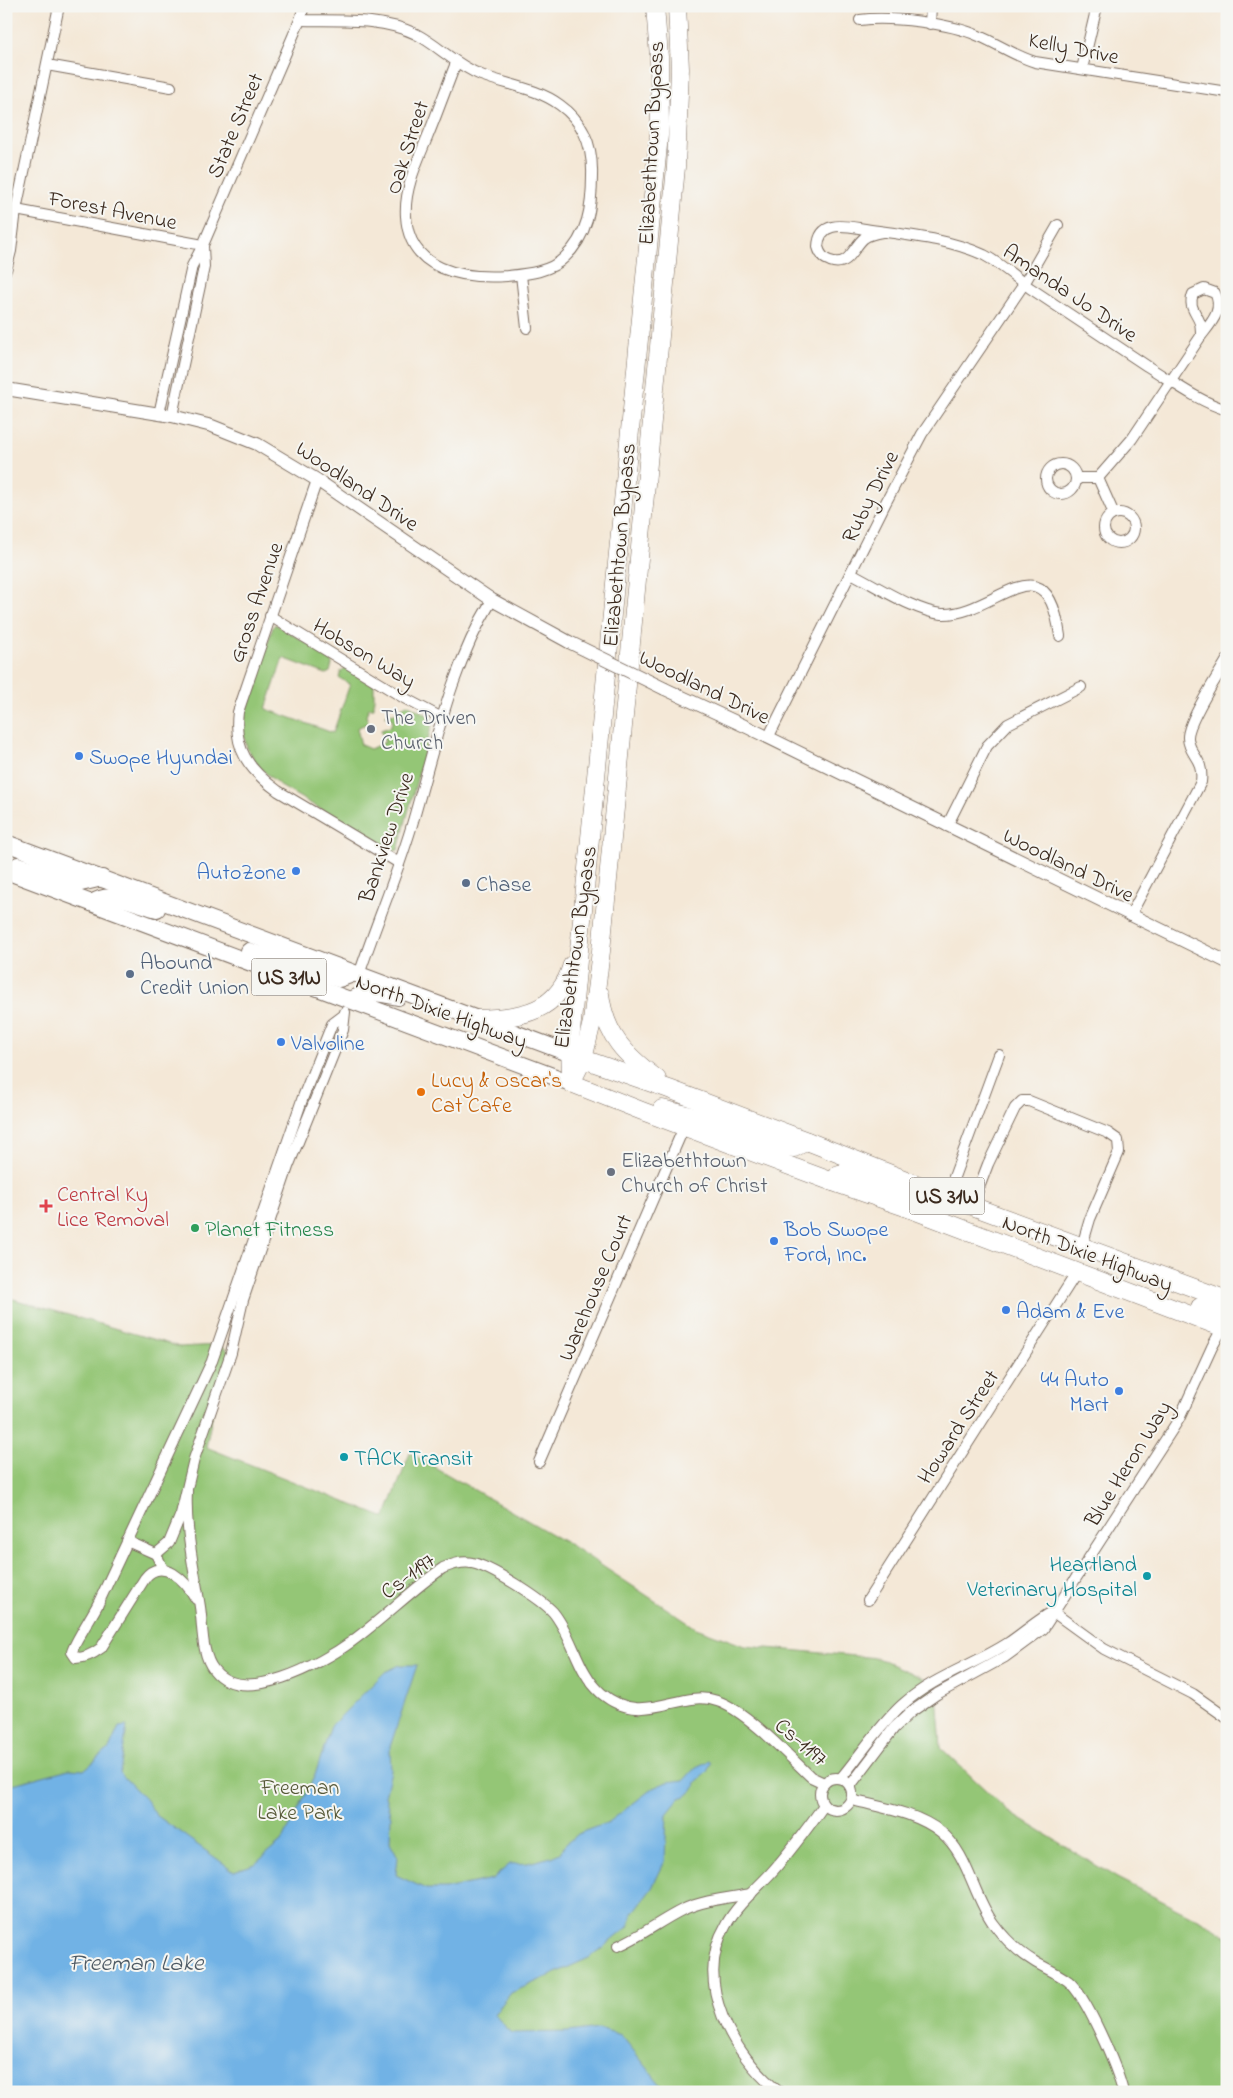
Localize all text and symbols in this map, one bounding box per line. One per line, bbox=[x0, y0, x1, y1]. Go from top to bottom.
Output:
street label: Kelly Drive bbox=[1025, 26, 1122, 75]
street label: Elizabethtown Bypass bbox=[632, 40, 675, 246]
street label: State Street bbox=[200, 68, 274, 184]
street label: Oak Street bbox=[379, 96, 439, 199]
street label: Forest Avenue bbox=[44, 184, 180, 240]
street label: Amanda Jo Drive bbox=[995, 237, 1143, 352]
street label: Woodland Drive bbox=[288, 434, 424, 541]
street label: Elizabethtown Bypass bbox=[596, 442, 647, 649]
street label: Ruby Drive bbox=[835, 445, 910, 550]
street label: Gross Avenue bbox=[222, 538, 293, 668]
street label: Hobson Way bbox=[305, 611, 421, 699]
street label: Woodland Drive bbox=[633, 643, 775, 734]
place label: The Driven Church bbox=[381, 703, 476, 760]
marker: The Driven Church bbox=[365, 723, 377, 735]
place label: Swope Hyundai bbox=[89, 743, 233, 776]
marker: Swope Hyundai bbox=[73, 750, 85, 762]
street label: Bankview Drive bbox=[351, 768, 424, 908]
street label: Woodland Drive bbox=[997, 821, 1139, 912]
street label: Elizabethtown Bypass bbox=[547, 844, 608, 1051]
place label: AutoZone bbox=[196, 858, 286, 890]
marker: AutoZone bbox=[290, 865, 302, 877]
place label: Chase bbox=[476, 870, 532, 902]
marker: Chase bbox=[460, 877, 472, 889]
place label: Abound Credit Union bbox=[140, 948, 249, 1005]
road number: US 31W bbox=[252, 959, 326, 996]
street label: North Dixie Highway bbox=[350, 967, 531, 1060]
marker: Abound Credit Union bbox=[124, 968, 136, 980]
place label: Valvoline bbox=[290, 1029, 365, 1061]
marker: Valvoline bbox=[275, 1036, 287, 1048]
place label: Lucy & Oscar's Cat Cafe bbox=[431, 1066, 562, 1123]
marker: Lucy & Oscar's Cat Cafe bbox=[415, 1086, 427, 1098]
place label: Elizabethtown Church of Christ bbox=[621, 1146, 768, 1203]
marker: Elizabethtown Church of Christ bbox=[605, 1166, 617, 1178]
road number: US 31W bbox=[910, 1178, 984, 1214]
place label: Central Ky Lice Removal bbox=[57, 1180, 169, 1237]
marker: Central Ky Lice Removal bbox=[39, 1199, 53, 1213]
street label: North Dixie Highway bbox=[997, 1208, 1177, 1303]
street label: Warehouse Court bbox=[551, 1209, 642, 1367]
place label: Planet Fitness bbox=[205, 1215, 334, 1247]
place label: Bob Swope Ford, Inc. bbox=[783, 1215, 888, 1272]
marker: Planet Fitness bbox=[189, 1222, 201, 1234]
marker: Bob Swope Ford, Inc. bbox=[768, 1235, 780, 1247]
place label: Adam & Eve bbox=[1016, 1297, 1124, 1329]
marker: Adam & Eve bbox=[1000, 1304, 1012, 1316]
street label: Howard Street bbox=[911, 1364, 1009, 1491]
place label: 44 Auto Mart bbox=[1040, 1365, 1110, 1422]
marker: 44 Auto Mart bbox=[1113, 1385, 1125, 1397]
street label: Blue Heron Way bbox=[1077, 1395, 1182, 1535]
place label: TACK Transit bbox=[354, 1444, 474, 1476]
marker: TACK Transit bbox=[338, 1451, 350, 1463]
street label: Cs-1197 bbox=[375, 1546, 443, 1609]
place label: Heartland Veterinary Hospital bbox=[966, 1550, 1137, 1608]
marker: Heartland Veterinary Hospital bbox=[1141, 1570, 1153, 1582]
street label: Cs-1197 bbox=[766, 1711, 834, 1775]
park label: Freeman Lake Park bbox=[258, 1773, 343, 1830]
water label: Freeman Lake bbox=[68, 1947, 205, 1982]

